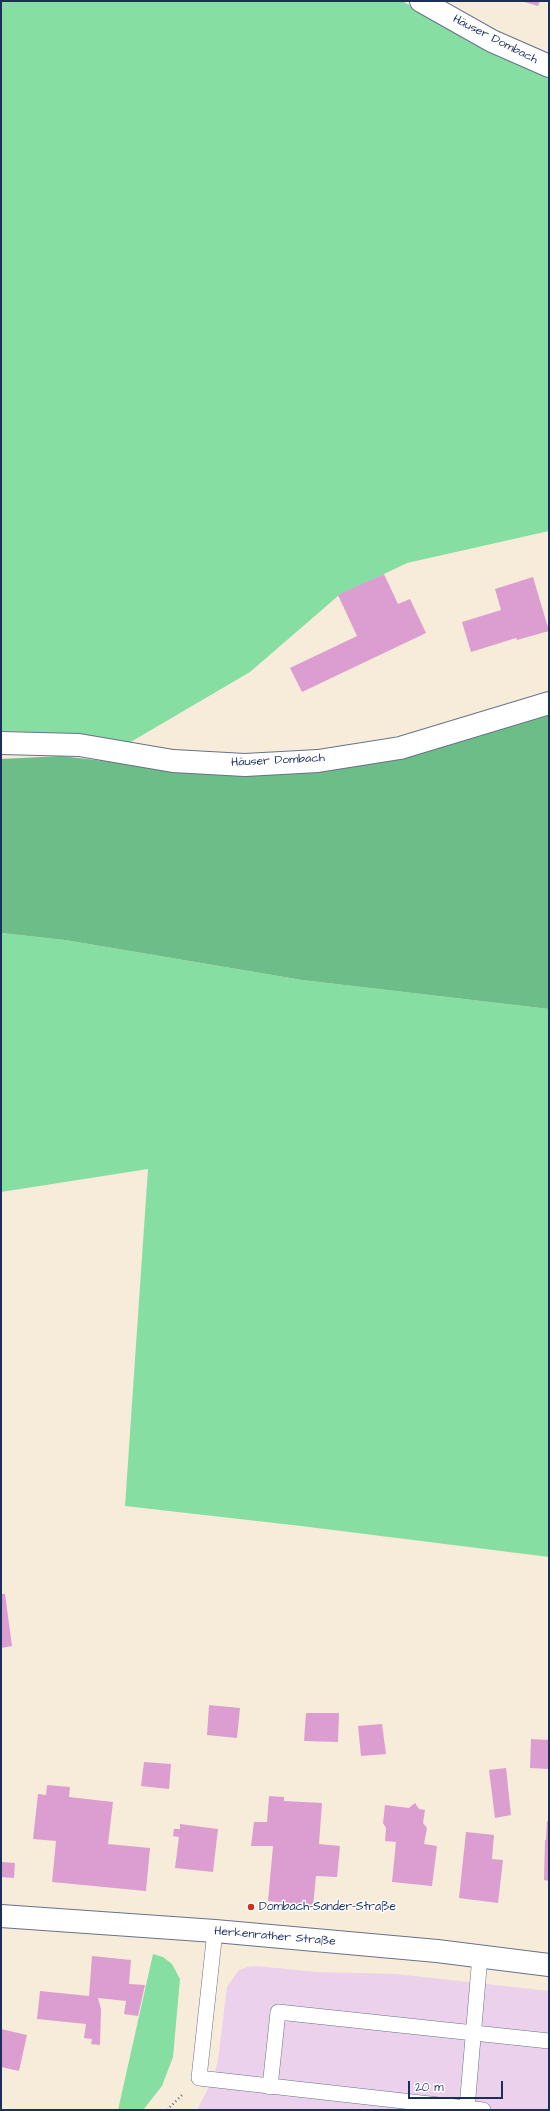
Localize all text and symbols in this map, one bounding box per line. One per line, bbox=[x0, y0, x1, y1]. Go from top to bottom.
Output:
street label: Häuser Dombach bbox=[450, 12, 540, 68]
street label: Häuser Dombach bbox=[231, 751, 325, 771]
place label: Dombach-Sander-Straße bbox=[259, 1900, 396, 1914]
marker: Dombach-Sander-Straße bbox=[246, 1902, 256, 1912]
street label: Herkenrather Straße bbox=[214, 1925, 336, 1949]
scale bar bbox=[410, 2073, 505, 2099]
text: 20 m bbox=[415, 2079, 444, 2096]

